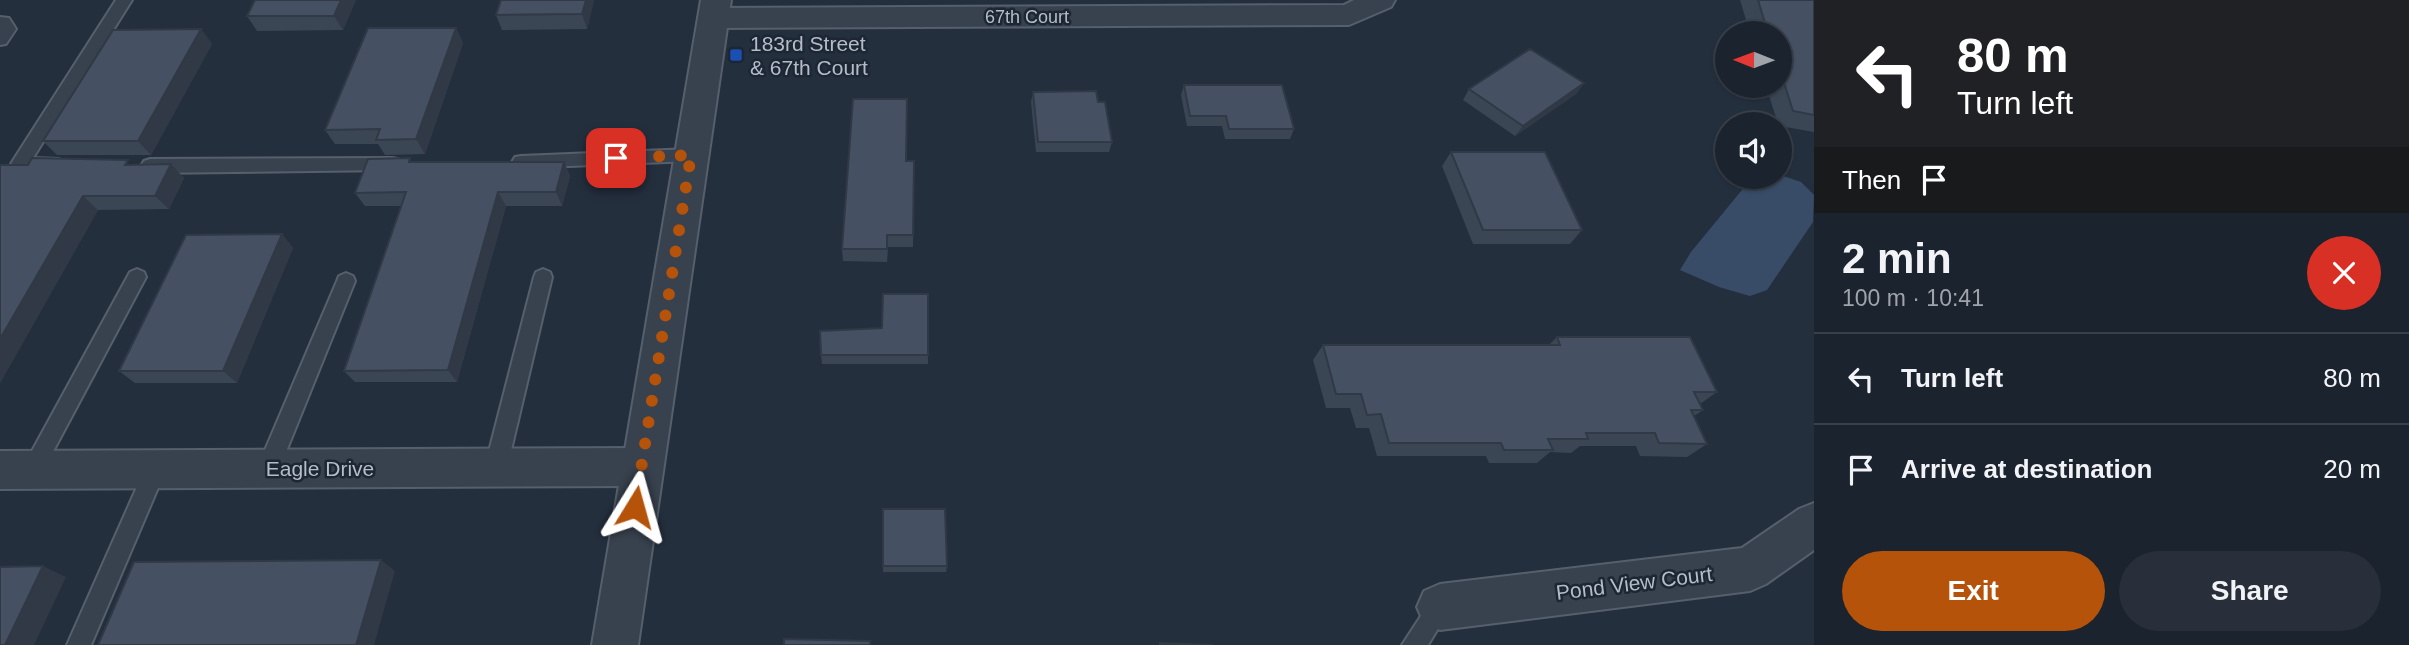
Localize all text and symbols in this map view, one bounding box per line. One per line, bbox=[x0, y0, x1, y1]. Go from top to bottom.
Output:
street label: 67th Court bbox=[985, 7, 1069, 27]
north arrow bbox=[1715, 21, 1792, 98]
map controls bbox=[1715, 21, 1792, 189]
icon: left bbox=[1842, 28, 1933, 119]
text: 80 m bbox=[1957, 28, 2069, 82]
place label: 183rd Street & 67th Court bbox=[750, 32, 868, 79]
marker: 183rd Street & 67th Court bbox=[728, 47, 744, 63]
text: Turn left bbox=[1957, 85, 2073, 121]
button: sound bbox=[1715, 112, 1792, 189]
pin bbox=[586, 128, 646, 188]
icon: arrive bbox=[597, 139, 635, 177]
icon: arrive bbox=[1915, 161, 1953, 199]
text: Then bbox=[1842, 165, 1901, 195]
text: 2 min bbox=[1842, 235, 1952, 282]
button: close bbox=[2307, 236, 2381, 310]
text: 100 m · 10:41 bbox=[1842, 285, 1984, 311]
icon: left bbox=[1842, 360, 1880, 398]
text: Turn left bbox=[1901, 363, 2003, 393]
text: 80 m bbox=[2323, 363, 2381, 393]
icon: arrive bbox=[1842, 451, 1880, 489]
text: Arrive at destination bbox=[1901, 454, 2152, 484]
text: 20 m bbox=[2323, 454, 2381, 484]
street label: Eagle Drive bbox=[266, 457, 374, 480]
position arrow bbox=[598, 470, 672, 544]
button: Exit bbox=[1842, 551, 2105, 631]
button: Share bbox=[2119, 551, 2381, 631]
street label: Pond View Court bbox=[1555, 562, 1714, 604]

